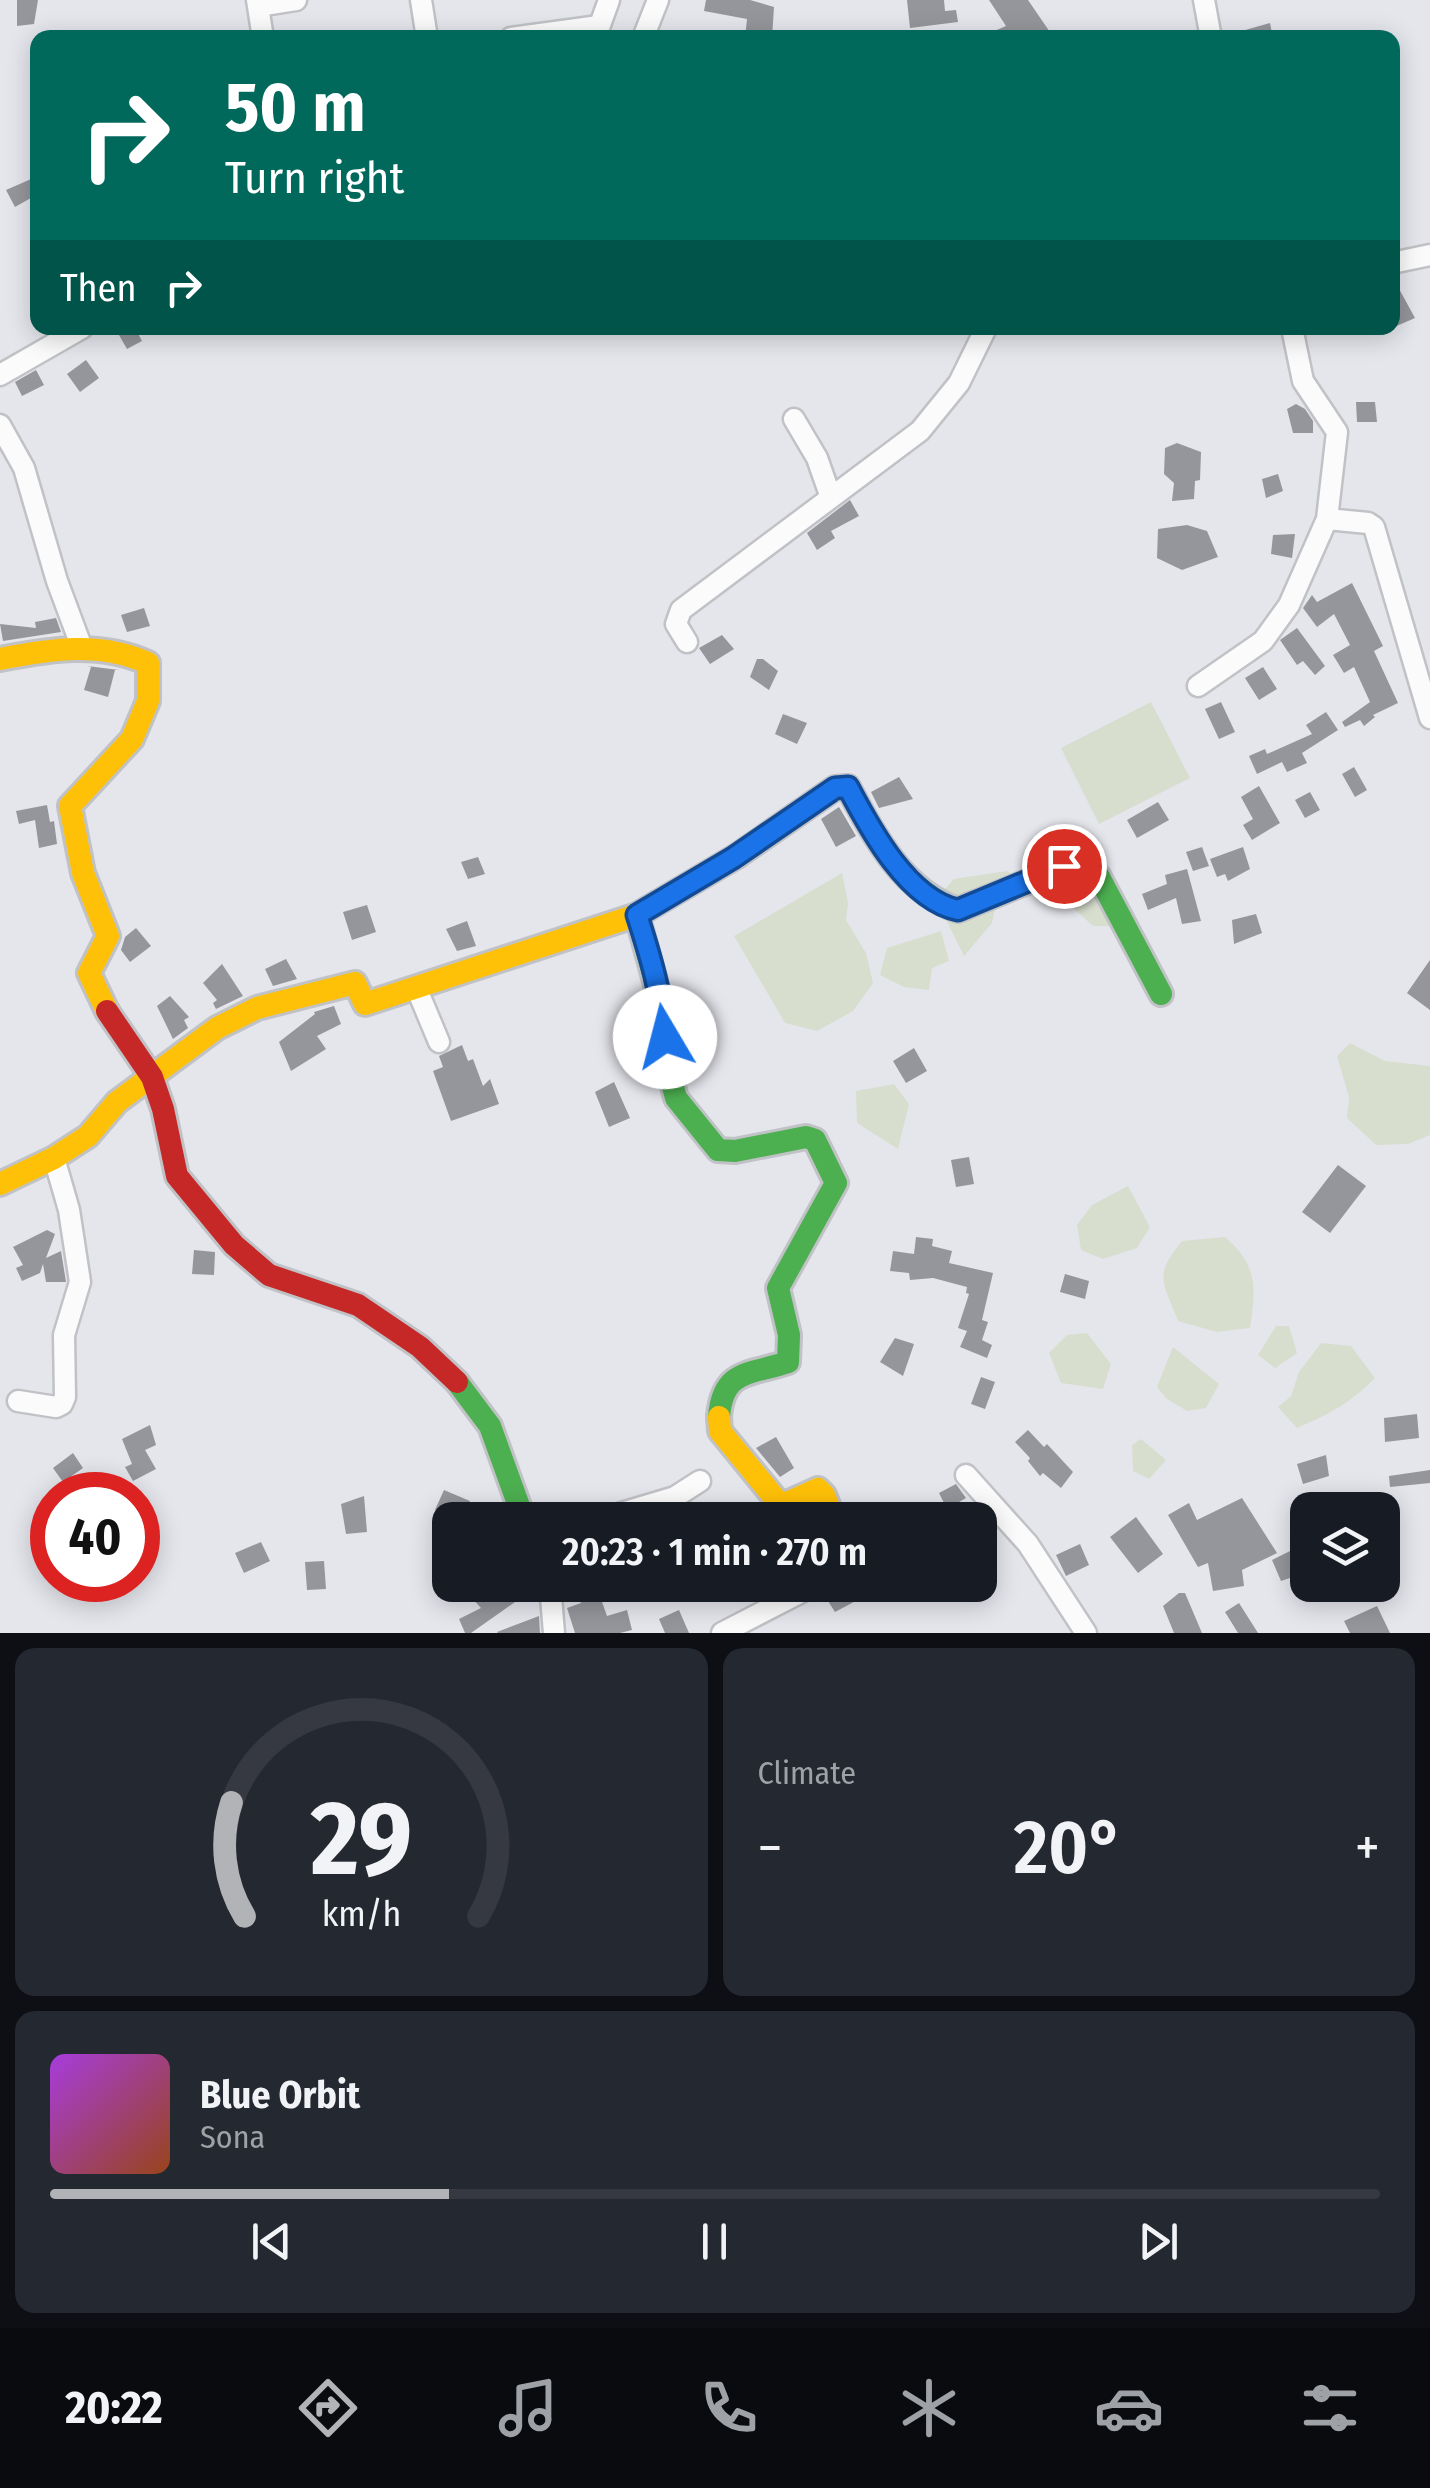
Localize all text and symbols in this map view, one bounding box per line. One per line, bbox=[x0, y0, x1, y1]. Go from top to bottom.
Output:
text: 50 m bbox=[225, 66, 366, 150]
icon: right bbox=[60, 70, 190, 200]
text: Turn right bbox=[225, 151, 404, 205]
icon: right bbox=[156, 260, 211, 315]
text: Then bbox=[60, 265, 136, 311]
pin bbox=[1022, 824, 1107, 909]
icon: arrive bbox=[1037, 839, 1092, 894]
position arrow bbox=[613, 985, 717, 1089]
speed limit sign: 40 bbox=[30, 1472, 160, 1602]
map controls bbox=[1290, 1492, 1400, 1602]
button: layers bbox=[1290, 1492, 1400, 1602]
text: 20:23 · 1 min · 270 m bbox=[562, 1529, 867, 1575]
text: Climate bbox=[758, 1754, 856, 1792]
text: 29 bbox=[310, 1777, 412, 1902]
text: 20° bbox=[1014, 1803, 1124, 1893]
text: − bbox=[758, 1815, 782, 1881]
text: + bbox=[1355, 1815, 1380, 1881]
text: km/h bbox=[321, 1893, 401, 1935]
text: Blue Orbit bbox=[200, 2072, 360, 2118]
text: Sona bbox=[200, 2118, 265, 2156]
icon: previous bbox=[244, 2214, 299, 2269]
icon: pause bbox=[687, 2214, 742, 2269]
icon: next bbox=[1131, 2214, 1186, 2269]
icon: directions bbox=[293, 2373, 363, 2443]
icon: music bbox=[493, 2373, 563, 2443]
icon: phone bbox=[694, 2373, 764, 2443]
icon: climate bbox=[894, 2373, 964, 2443]
icon: car bbox=[1094, 2373, 1164, 2443]
icon: filters bbox=[1295, 2373, 1365, 2443]
text: 20:22 bbox=[65, 2381, 163, 2435]

